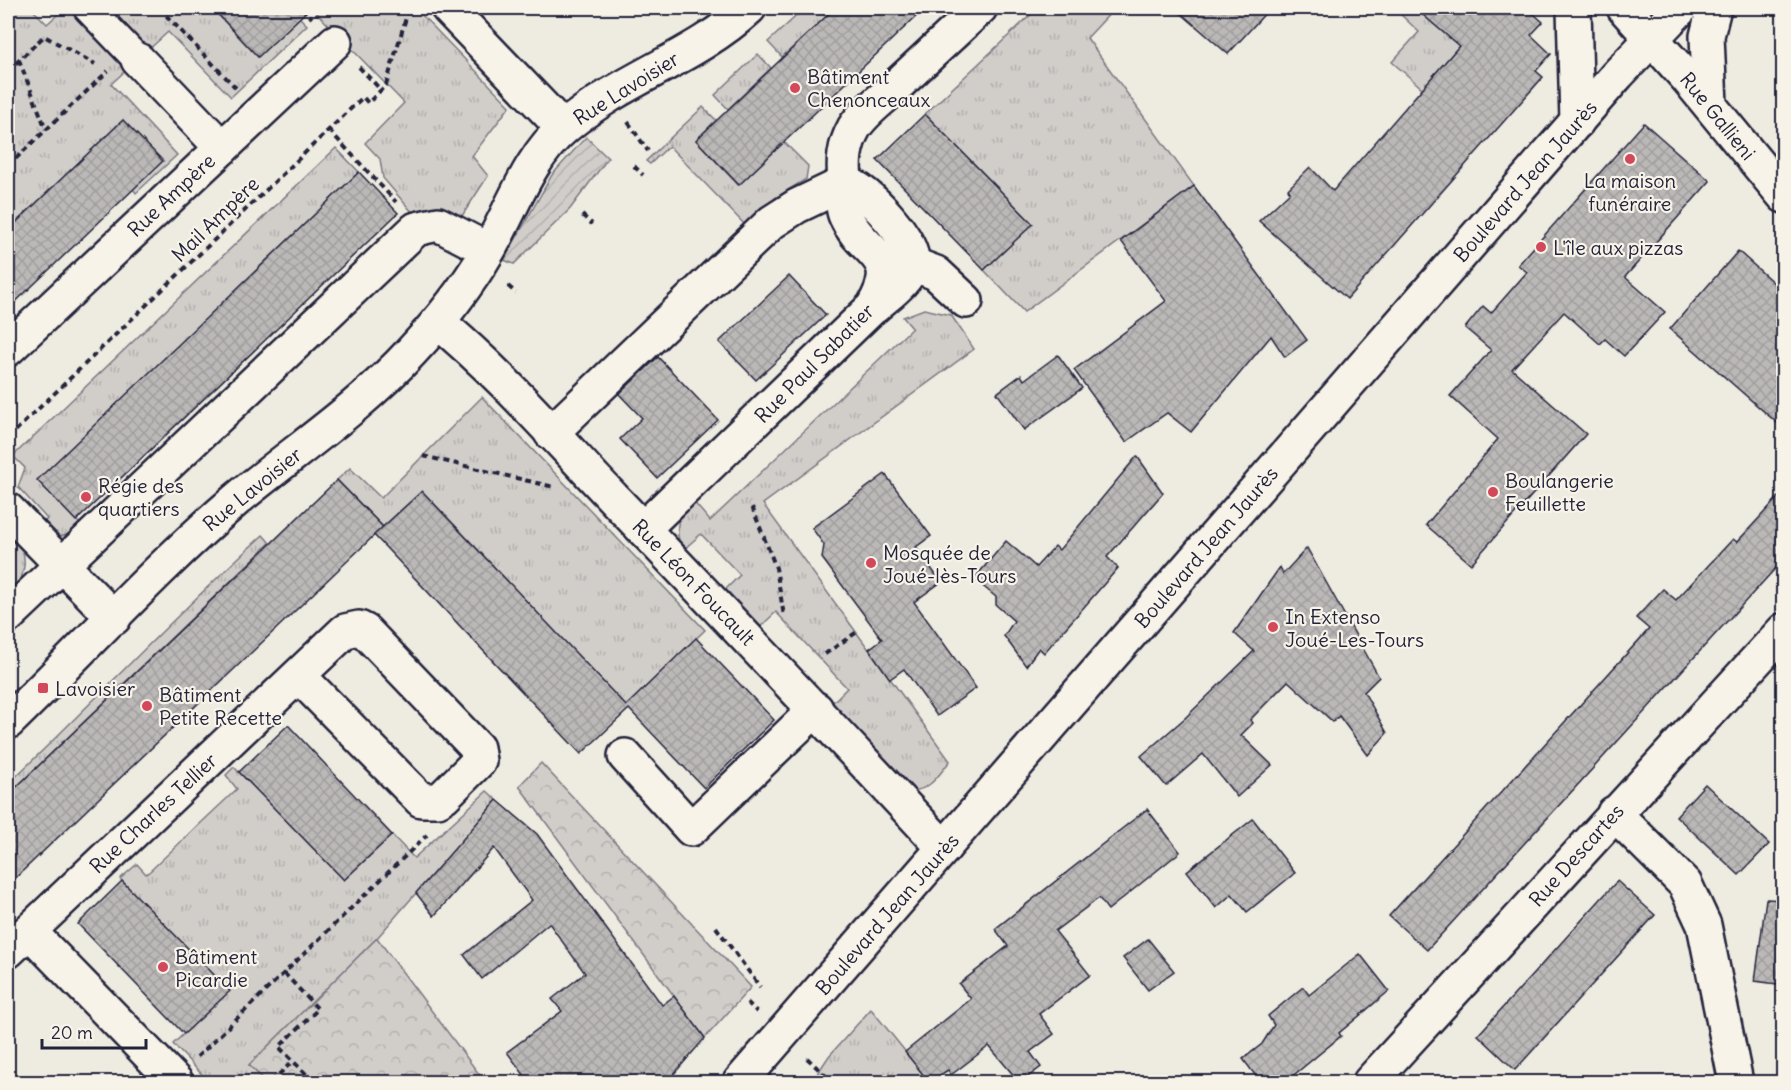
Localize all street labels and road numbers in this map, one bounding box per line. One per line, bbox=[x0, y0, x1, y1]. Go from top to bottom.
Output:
street label: Rue Lavoisier bbox=[569, 46, 683, 130]
street label: Rue Gallieni bbox=[1675, 67, 1761, 165]
street label: Boulevard Jean Jaurès bbox=[1448, 95, 1602, 267]
street label: Rue Ampère bbox=[122, 148, 220, 242]
street label: Mail Ampère bbox=[166, 171, 264, 267]
street label: Rue Paul Sabatier bbox=[749, 298, 879, 428]
street label: Rue Lavoisier bbox=[198, 442, 306, 536]
street label: Boulevard Jean Jaurès bbox=[1129, 461, 1283, 633]
street label: Rue Léon Foucault bbox=[627, 514, 761, 651]
street label: Rue Charles Tellier bbox=[84, 747, 222, 879]
street label: Rue Descartes bbox=[1523, 798, 1629, 912]
street label: Boulevard Jean Jaurès bbox=[810, 828, 964, 1000]

